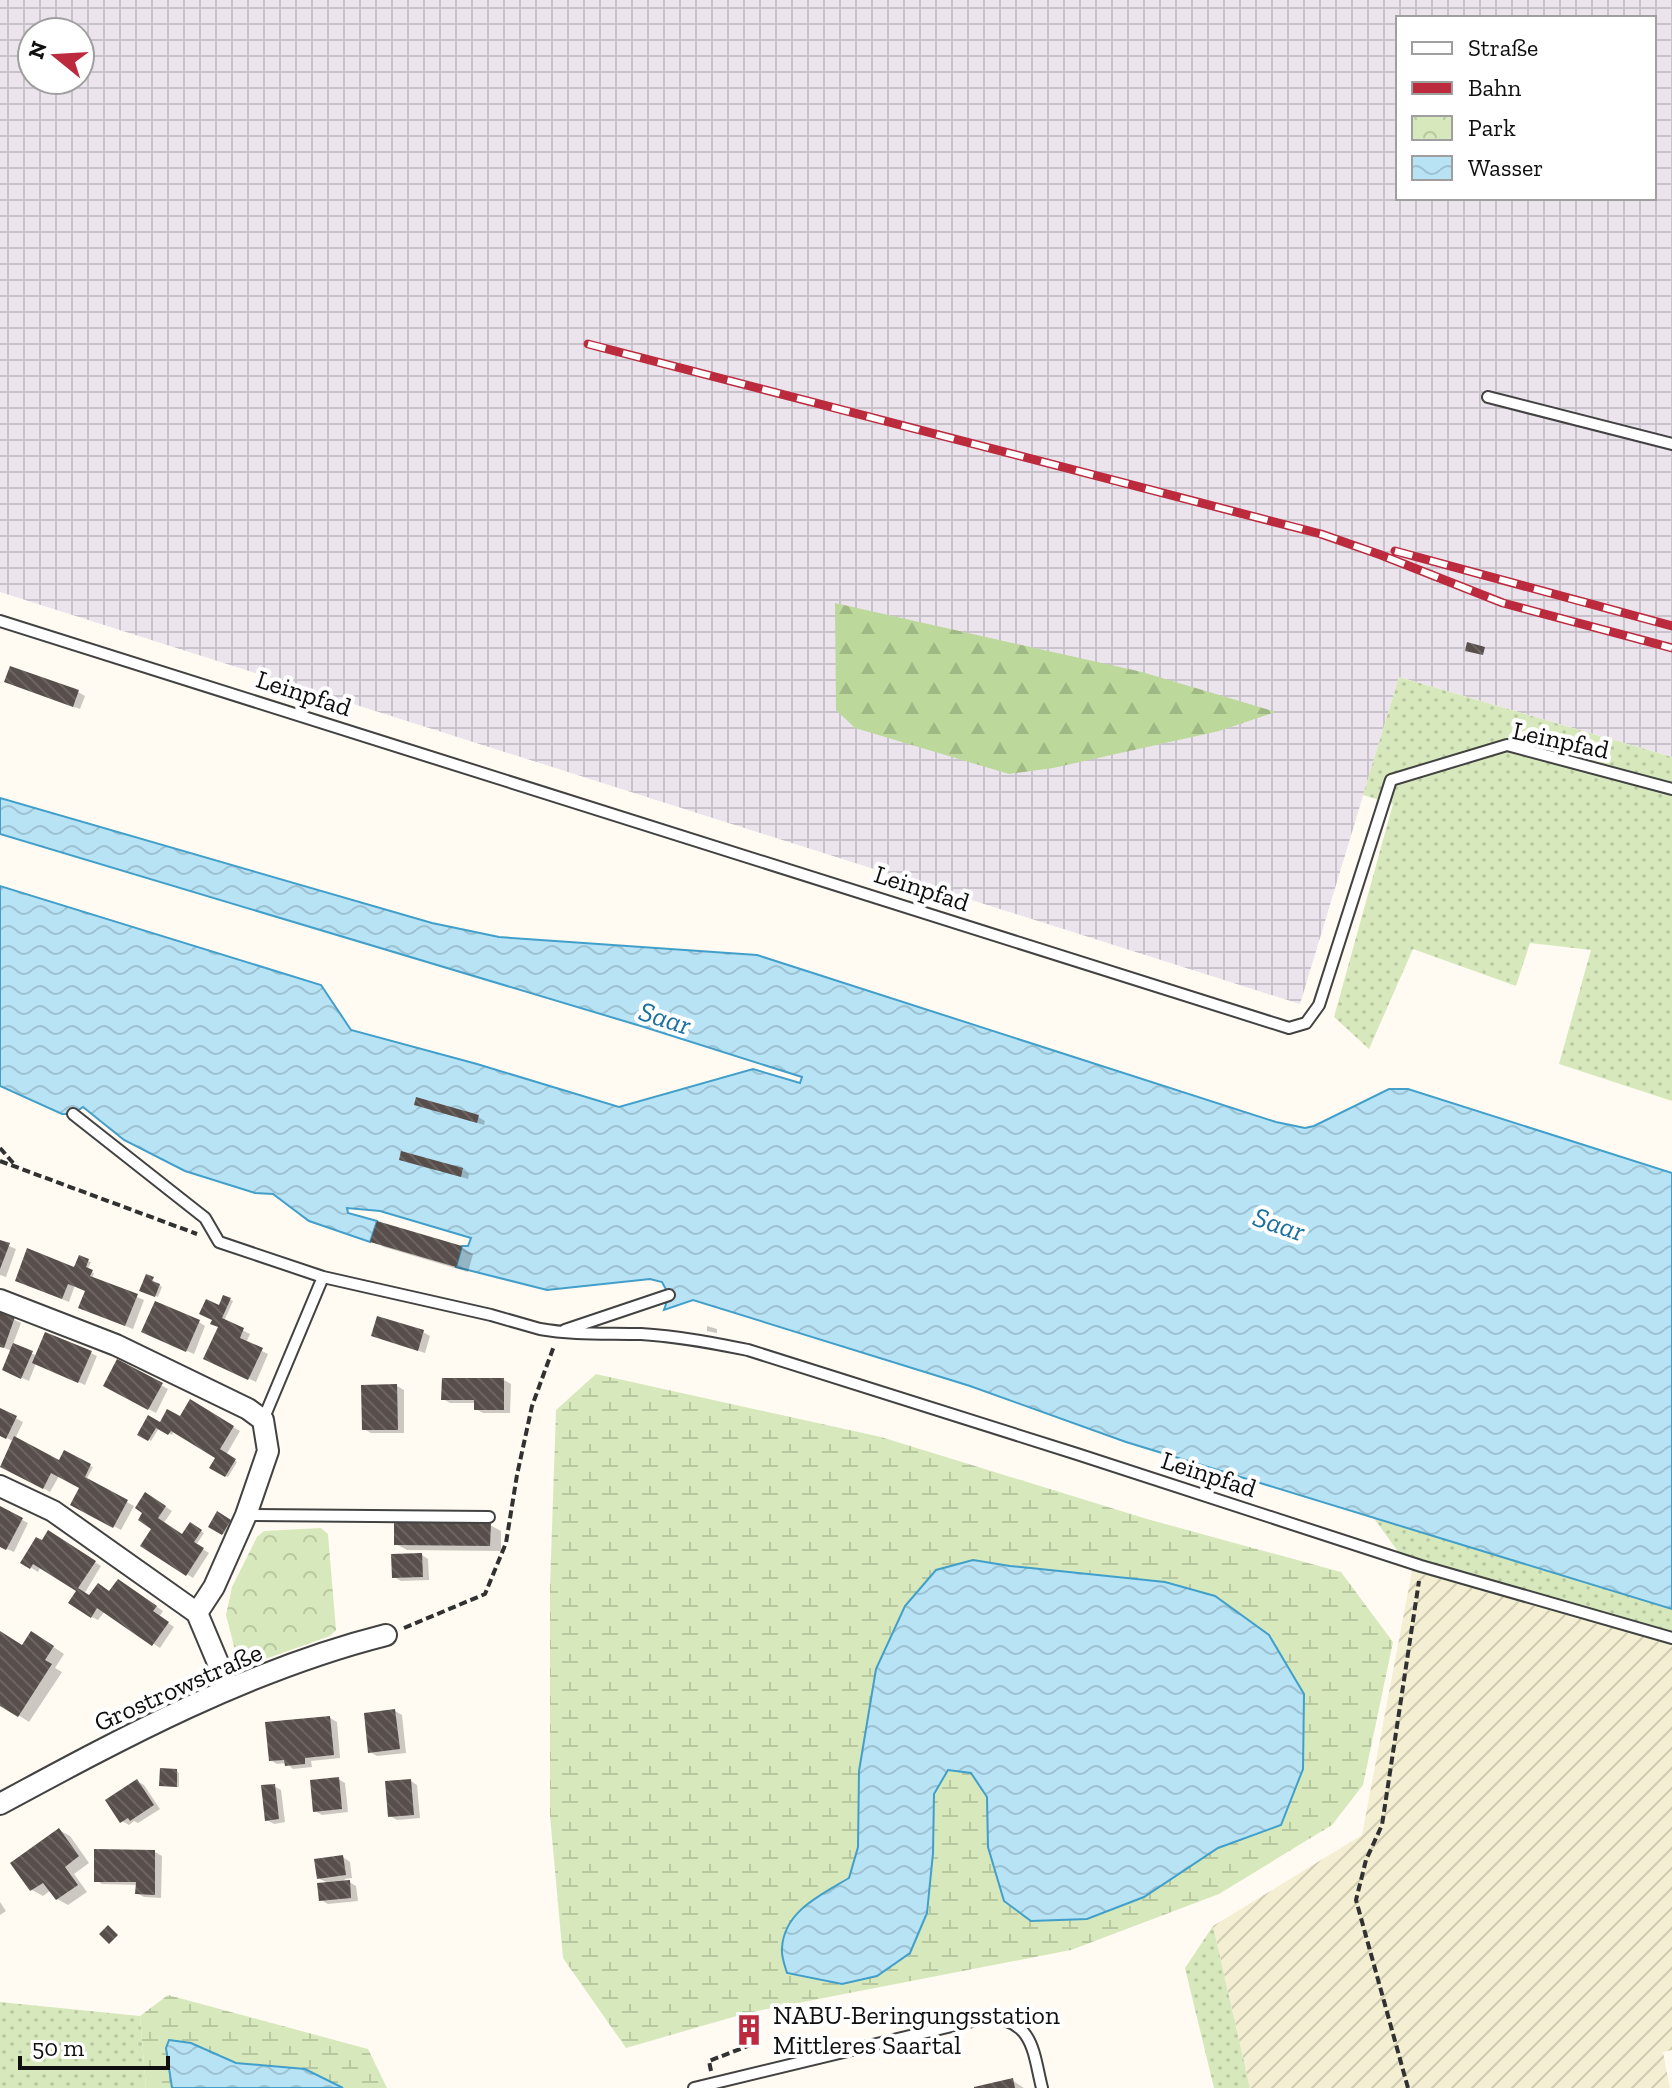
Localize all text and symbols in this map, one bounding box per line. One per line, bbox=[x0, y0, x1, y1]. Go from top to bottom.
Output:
north arrow bbox=[16, 16, 96, 96]
legend bbox=[1396, 16, 1656, 200]
text: Straße bbox=[1468, 33, 1538, 62]
text: N bbox=[22, 38, 53, 62]
text: Bahn bbox=[1468, 73, 1522, 102]
text: Park bbox=[1468, 113, 1516, 142]
text: Wasser bbox=[1468, 153, 1543, 182]
street label: Leinpfad bbox=[252, 663, 356, 723]
street label: Leinpfad bbox=[1510, 714, 1612, 766]
street label: Leinpfad bbox=[870, 858, 974, 918]
water label: Saar bbox=[635, 994, 695, 1042]
water label: Saar bbox=[1249, 1200, 1310, 1248]
street label: Leinpfad bbox=[1157, 1444, 1261, 1504]
street label: Grostrowstraße bbox=[89, 1636, 267, 1738]
place label: NABU-Beringungsstation Mittleres Saartal bbox=[773, 1999, 1060, 2061]
building icon: NABU-Beringungsstation Mittleres Saartal bbox=[732, 2013, 766, 2047]
scale bar bbox=[20, 2020, 168, 2070]
text: 50 m bbox=[32, 2033, 85, 2062]

